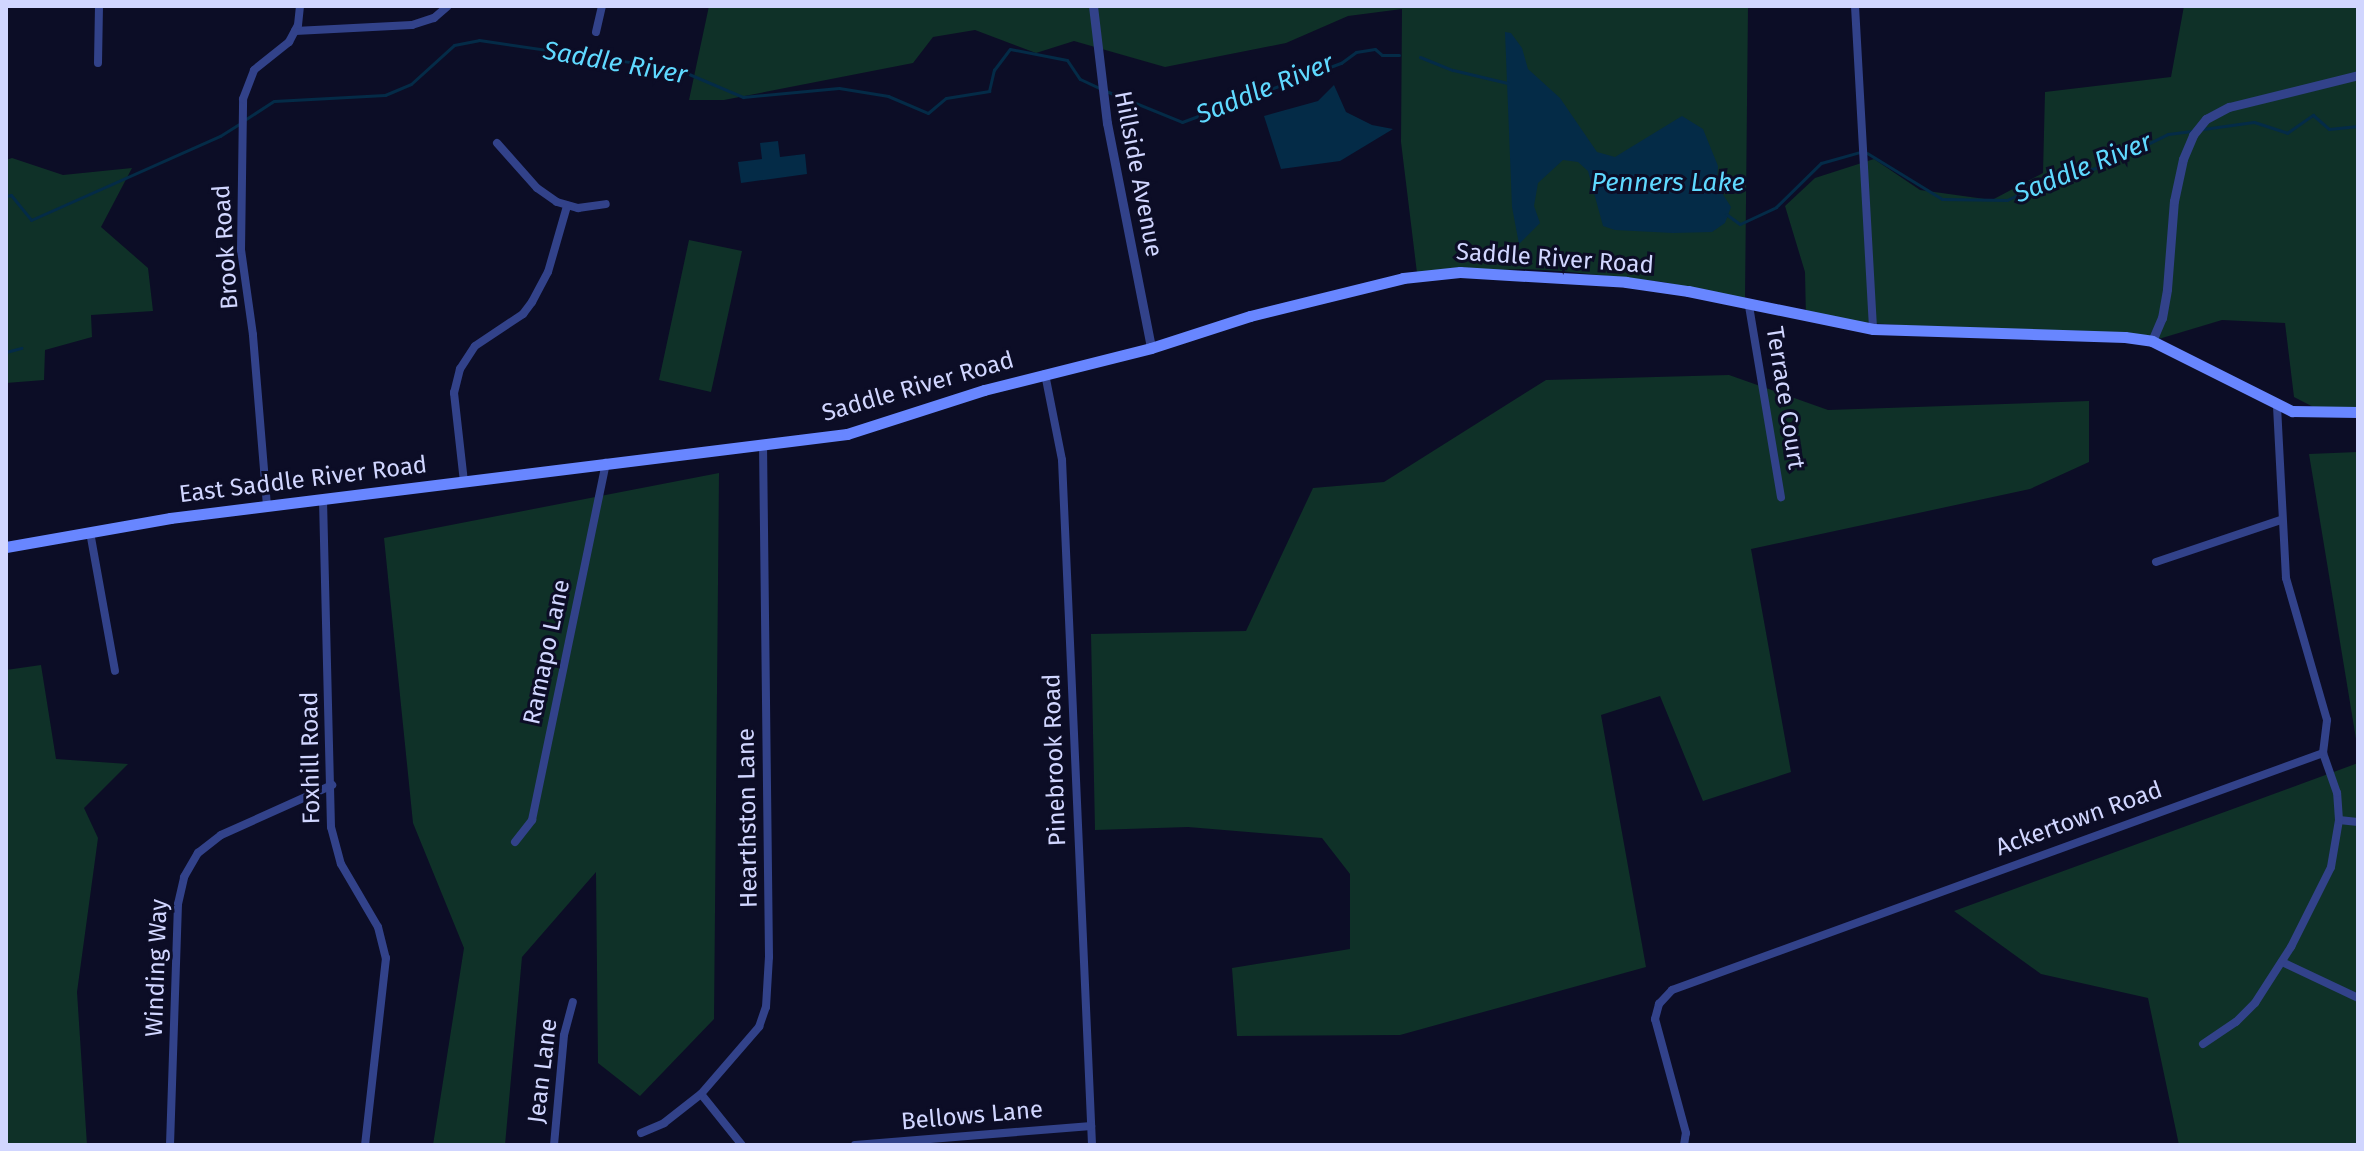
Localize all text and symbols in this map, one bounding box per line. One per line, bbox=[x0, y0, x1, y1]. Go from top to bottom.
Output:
water label: Saddle River bbox=[541, 35, 689, 91]
water label: Saddle River bbox=[1192, 47, 1338, 131]
street label: Hillside Avenue bbox=[1108, 89, 1168, 259]
water label: Saddle River bbox=[2010, 126, 2156, 210]
water label: Penners Lake bbox=[1591, 167, 1745, 199]
street label: Brook Road bbox=[207, 184, 245, 310]
street label: Saddle River Road bbox=[1455, 238, 1655, 280]
street label: Terrace Court bbox=[1759, 325, 1811, 471]
street label: Saddle River Road bbox=[819, 346, 1017, 428]
street label: East Saddle River Road bbox=[177, 450, 429, 510]
street label: Ramapo Lane bbox=[518, 577, 576, 727]
street label: Pinebrook Road bbox=[1038, 673, 1072, 847]
street label: Foxhill Road bbox=[295, 691, 327, 825]
street label: Hearthston Lane bbox=[732, 728, 764, 908]
street label: Ackertown Road bbox=[1992, 776, 2166, 862]
street label: Winding Way bbox=[140, 898, 174, 1038]
street label: Jean Lane bbox=[522, 1017, 564, 1125]
street label: Bellows Lane bbox=[900, 1095, 1044, 1137]

